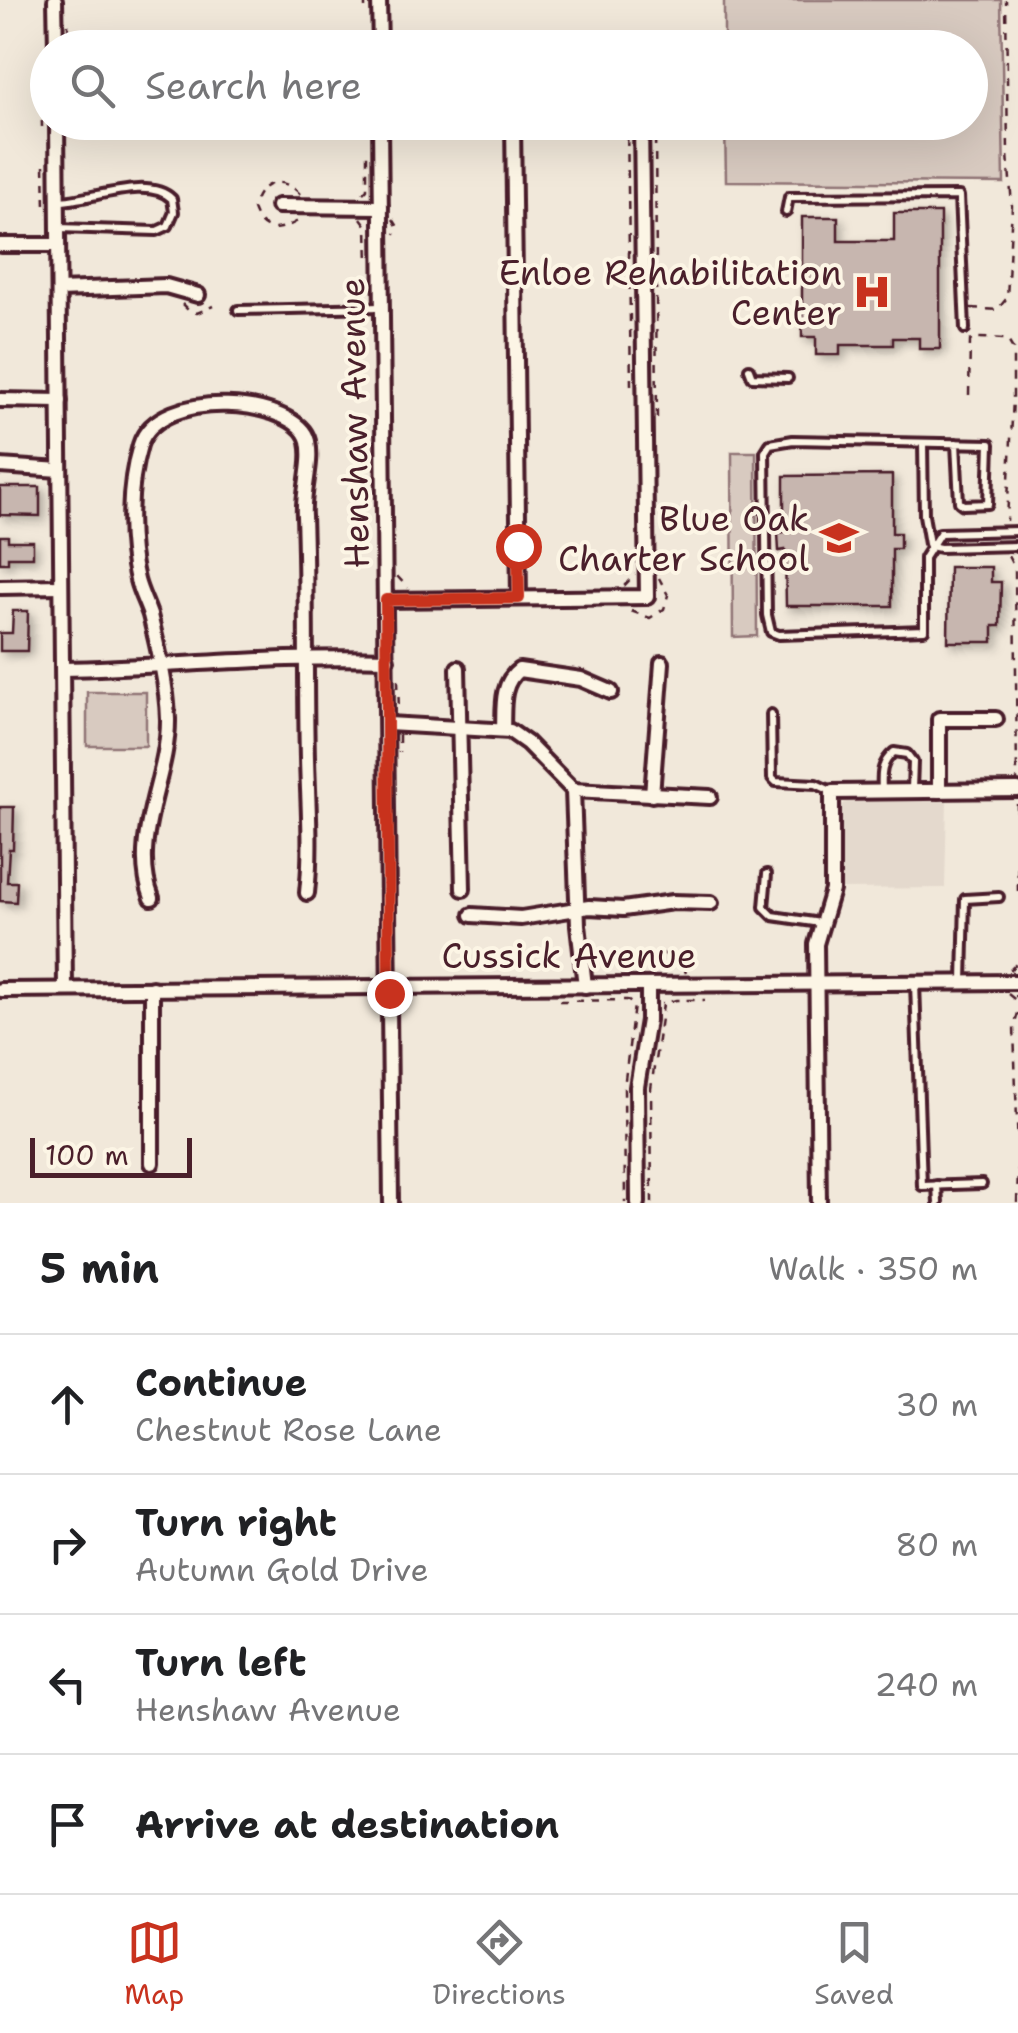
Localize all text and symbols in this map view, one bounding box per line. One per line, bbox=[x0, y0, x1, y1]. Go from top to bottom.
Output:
search box bbox=[30, 30, 988, 140]
icon: search bbox=[65, 58, 120, 113]
text: Search here bbox=[145, 60, 362, 111]
place label: Enloe Rehabilitation Center bbox=[499, 249, 842, 336]
hospital icon: Enloe Rehabilitation Center bbox=[851, 271, 893, 313]
street label: Henshaw Avenue bbox=[328, 277, 380, 569]
place label: Blue Oak Charter School bbox=[558, 495, 809, 582]
school or university icon: Blue Oak Charter School bbox=[818, 517, 860, 559]
route start bbox=[496, 524, 542, 570]
street label: Cussick Avenue bbox=[441, 932, 697, 979]
route end bbox=[367, 971, 413, 1017]
scale bar bbox=[30, 1133, 192, 1178]
text: 100 m bbox=[45, 1136, 129, 1174]
text: 5 min bbox=[40, 1240, 159, 1296]
text: Walk · 350 m bbox=[768, 1247, 978, 1290]
text: Continue bbox=[135, 1357, 307, 1408]
icon: ahead bbox=[40, 1377, 95, 1432]
text: 30 m bbox=[895, 1383, 978, 1426]
text: Chestnut Rose Lane bbox=[135, 1408, 442, 1451]
text: Turn right bbox=[135, 1497, 337, 1548]
icon: right bbox=[40, 1517, 95, 1572]
text: 80 m bbox=[895, 1523, 978, 1566]
text: Autumn Gold Drive bbox=[135, 1548, 429, 1591]
text: Turn left bbox=[135, 1637, 307, 1688]
icon: left bbox=[40, 1657, 95, 1712]
text: 240 m bbox=[875, 1663, 978, 1706]
text: Henshaw Avenue bbox=[135, 1688, 401, 1731]
icon: arrive bbox=[40, 1797, 95, 1852]
text: Arrive at destination bbox=[135, 1799, 559, 1850]
tab: Map bbox=[124, 1915, 184, 2013]
tab: Directions bbox=[433, 1915, 566, 2013]
tab: Saved bbox=[814, 1915, 894, 2013]

